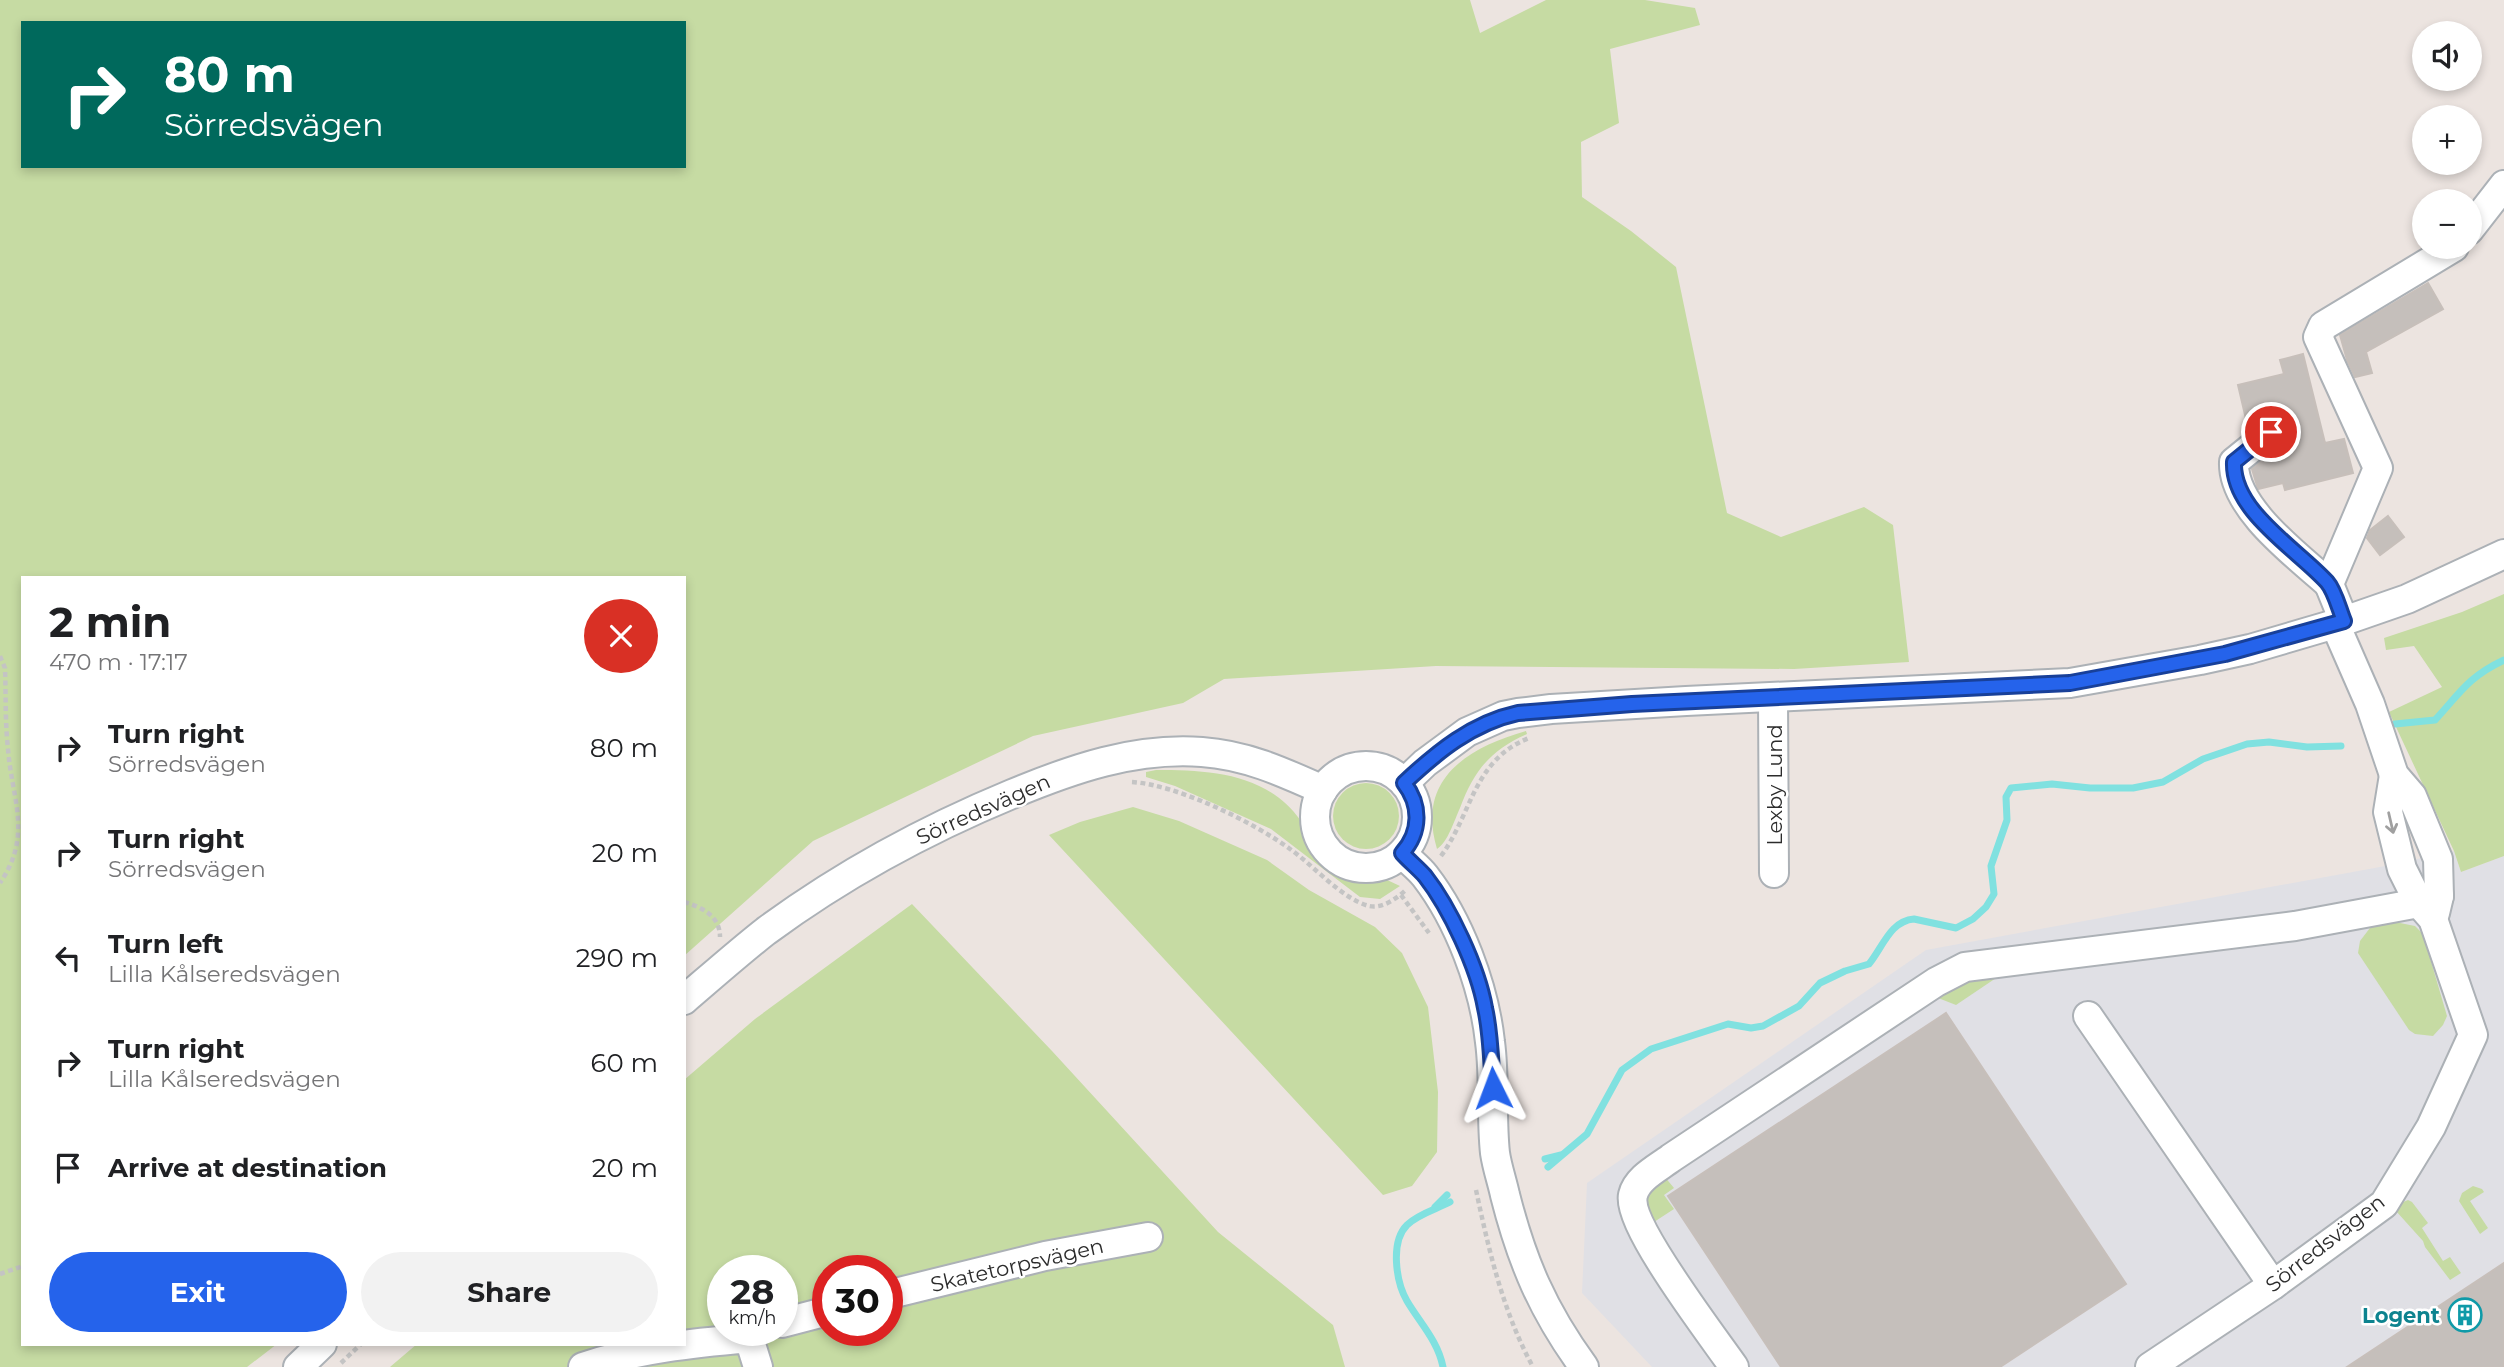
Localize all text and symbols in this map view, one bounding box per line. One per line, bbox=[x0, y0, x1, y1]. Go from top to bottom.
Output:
map controls bbox=[2412, 21, 2482, 259]
button: sound bbox=[2412, 21, 2482, 91]
text: 80 m bbox=[164, 45, 295, 104]
icon: right bbox=[49, 49, 140, 140]
text: Sörredsvägen bbox=[164, 105, 384, 144]
button: + bbox=[2412, 105, 2482, 175]
button: − bbox=[2412, 189, 2482, 259]
pin bbox=[2241, 402, 2301, 462]
icon: arrive bbox=[2252, 413, 2290, 451]
text: 2 min bbox=[49, 596, 171, 648]
button: close bbox=[584, 599, 658, 673]
text: 470 m · 17:17 bbox=[49, 648, 188, 676]
text: Turn right bbox=[108, 718, 244, 750]
street label: Lexby Lund bbox=[1762, 724, 1787, 846]
icon: right bbox=[49, 729, 87, 767]
text: 80 m bbox=[590, 732, 658, 764]
text: Sörredsvägen bbox=[108, 750, 266, 778]
street label: Sörredsvägen bbox=[912, 768, 1054, 850]
one-way arrow bbox=[2386, 811, 2399, 833]
text: Turn right bbox=[108, 823, 244, 855]
icon: right bbox=[49, 834, 87, 872]
text: 20 m bbox=[592, 837, 658, 869]
text: Sörredsvägen bbox=[108, 855, 266, 883]
text: Turn left bbox=[108, 928, 224, 960]
icon: left bbox=[49, 939, 87, 977]
text: 290 m bbox=[576, 942, 658, 974]
text: Lilla Kålseredsvägen bbox=[108, 960, 341, 988]
text: Turn right bbox=[108, 1033, 244, 1065]
icon: right bbox=[49, 1044, 87, 1082]
text: 60 m bbox=[591, 1047, 658, 1079]
position arrow bbox=[1456, 1051, 1530, 1125]
text: Lilla Kålseredsvägen bbox=[108, 1065, 341, 1093]
icon: arrive bbox=[49, 1149, 87, 1187]
text: Arrive at destination bbox=[108, 1152, 387, 1184]
text: 20 m bbox=[592, 1152, 658, 1184]
street label: Sörredsvägen bbox=[2261, 1189, 2389, 1297]
street label: Skatetorpsvägen bbox=[928, 1233, 1106, 1297]
button: Exit bbox=[49, 1252, 347, 1332]
button: Share bbox=[361, 1252, 658, 1332]
speed limit sign: 30 bbox=[812, 1255, 903, 1346]
text: 28 bbox=[731, 1270, 774, 1313]
building icon: Logent bbox=[2446, 1296, 2484, 1334]
place label: Logent bbox=[2362, 1303, 2440, 1328]
text: km/h bbox=[728, 1307, 777, 1329]

